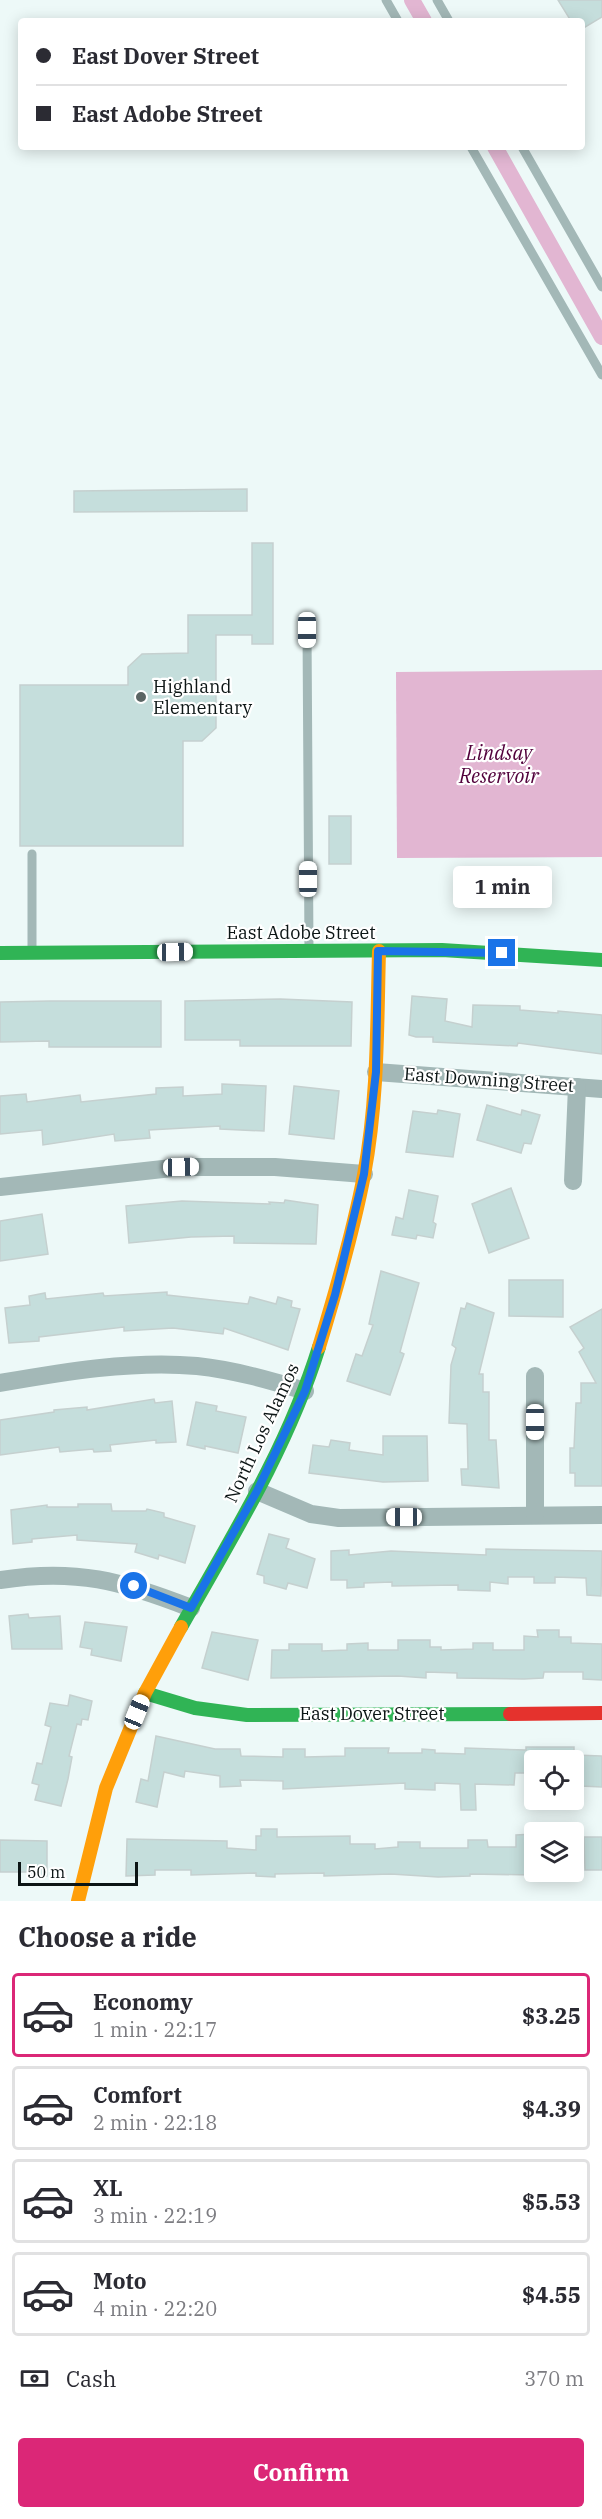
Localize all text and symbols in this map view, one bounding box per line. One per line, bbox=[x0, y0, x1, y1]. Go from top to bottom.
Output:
text: East Dover Street bbox=[72, 41, 259, 70]
text: East Adobe Street bbox=[72, 99, 263, 128]
car bbox=[298, 612, 316, 648]
place label: Highland Elementary bbox=[153, 675, 253, 719]
marker: Highland Elementary bbox=[134, 690, 148, 704]
water label: Lindsay Reservoir bbox=[458, 739, 540, 789]
car bbox=[299, 861, 317, 897]
callout: 1 min bbox=[452, 866, 552, 908]
text: 1 min bbox=[475, 873, 531, 900]
street label: East Adobe Street bbox=[226, 921, 376, 944]
route end bbox=[488, 939, 515, 966]
car bbox=[157, 943, 193, 961]
street label: East Downing Street bbox=[403, 1062, 575, 1097]
car bbox=[163, 1158, 199, 1176]
street label: North Los Alamos bbox=[219, 1359, 304, 1506]
car bbox=[526, 1404, 544, 1440]
car bbox=[386, 1508, 422, 1526]
route start bbox=[120, 1572, 147, 1599]
car bbox=[122, 1692, 152, 1732]
street label: East Dover Street bbox=[299, 1702, 445, 1725]
map controls bbox=[524, 1750, 584, 1882]
button: locate bbox=[524, 1750, 584, 1810]
button: layers bbox=[524, 1822, 584, 1882]
scale bar bbox=[18, 1859, 138, 1886]
text: 50 m bbox=[27, 1862, 65, 1882]
text: Choose a ride bbox=[18, 1919, 197, 1954]
text: Economy bbox=[93, 1987, 193, 2016]
icon: car bbox=[21, 1988, 75, 2042]
text: $3.25 bbox=[522, 2001, 581, 2030]
text: 1 min · 22:17 bbox=[93, 2016, 217, 2043]
text: Comfort bbox=[93, 2080, 182, 2109]
icon: car bbox=[21, 2081, 75, 2135]
text: $4.39 bbox=[522, 2094, 581, 2123]
text: 2 min · 22:18 bbox=[93, 2109, 217, 2136]
text: XL bbox=[93, 2173, 123, 2202]
icon: car bbox=[21, 2174, 75, 2228]
text: $5.53 bbox=[522, 2187, 581, 2216]
text: 3 min · 22:19 bbox=[93, 2202, 217, 2229]
text: Moto bbox=[93, 2266, 147, 2295]
icon: car bbox=[21, 2267, 75, 2321]
text: $4.55 bbox=[522, 2280, 581, 2309]
text: 4 min · 22:20 bbox=[93, 2295, 217, 2322]
icon: cash bbox=[18, 2362, 51, 2395]
text: Cash bbox=[66, 2364, 117, 2393]
text: 370 m bbox=[524, 2365, 584, 2392]
button: Confirm bbox=[18, 2438, 584, 2507]

